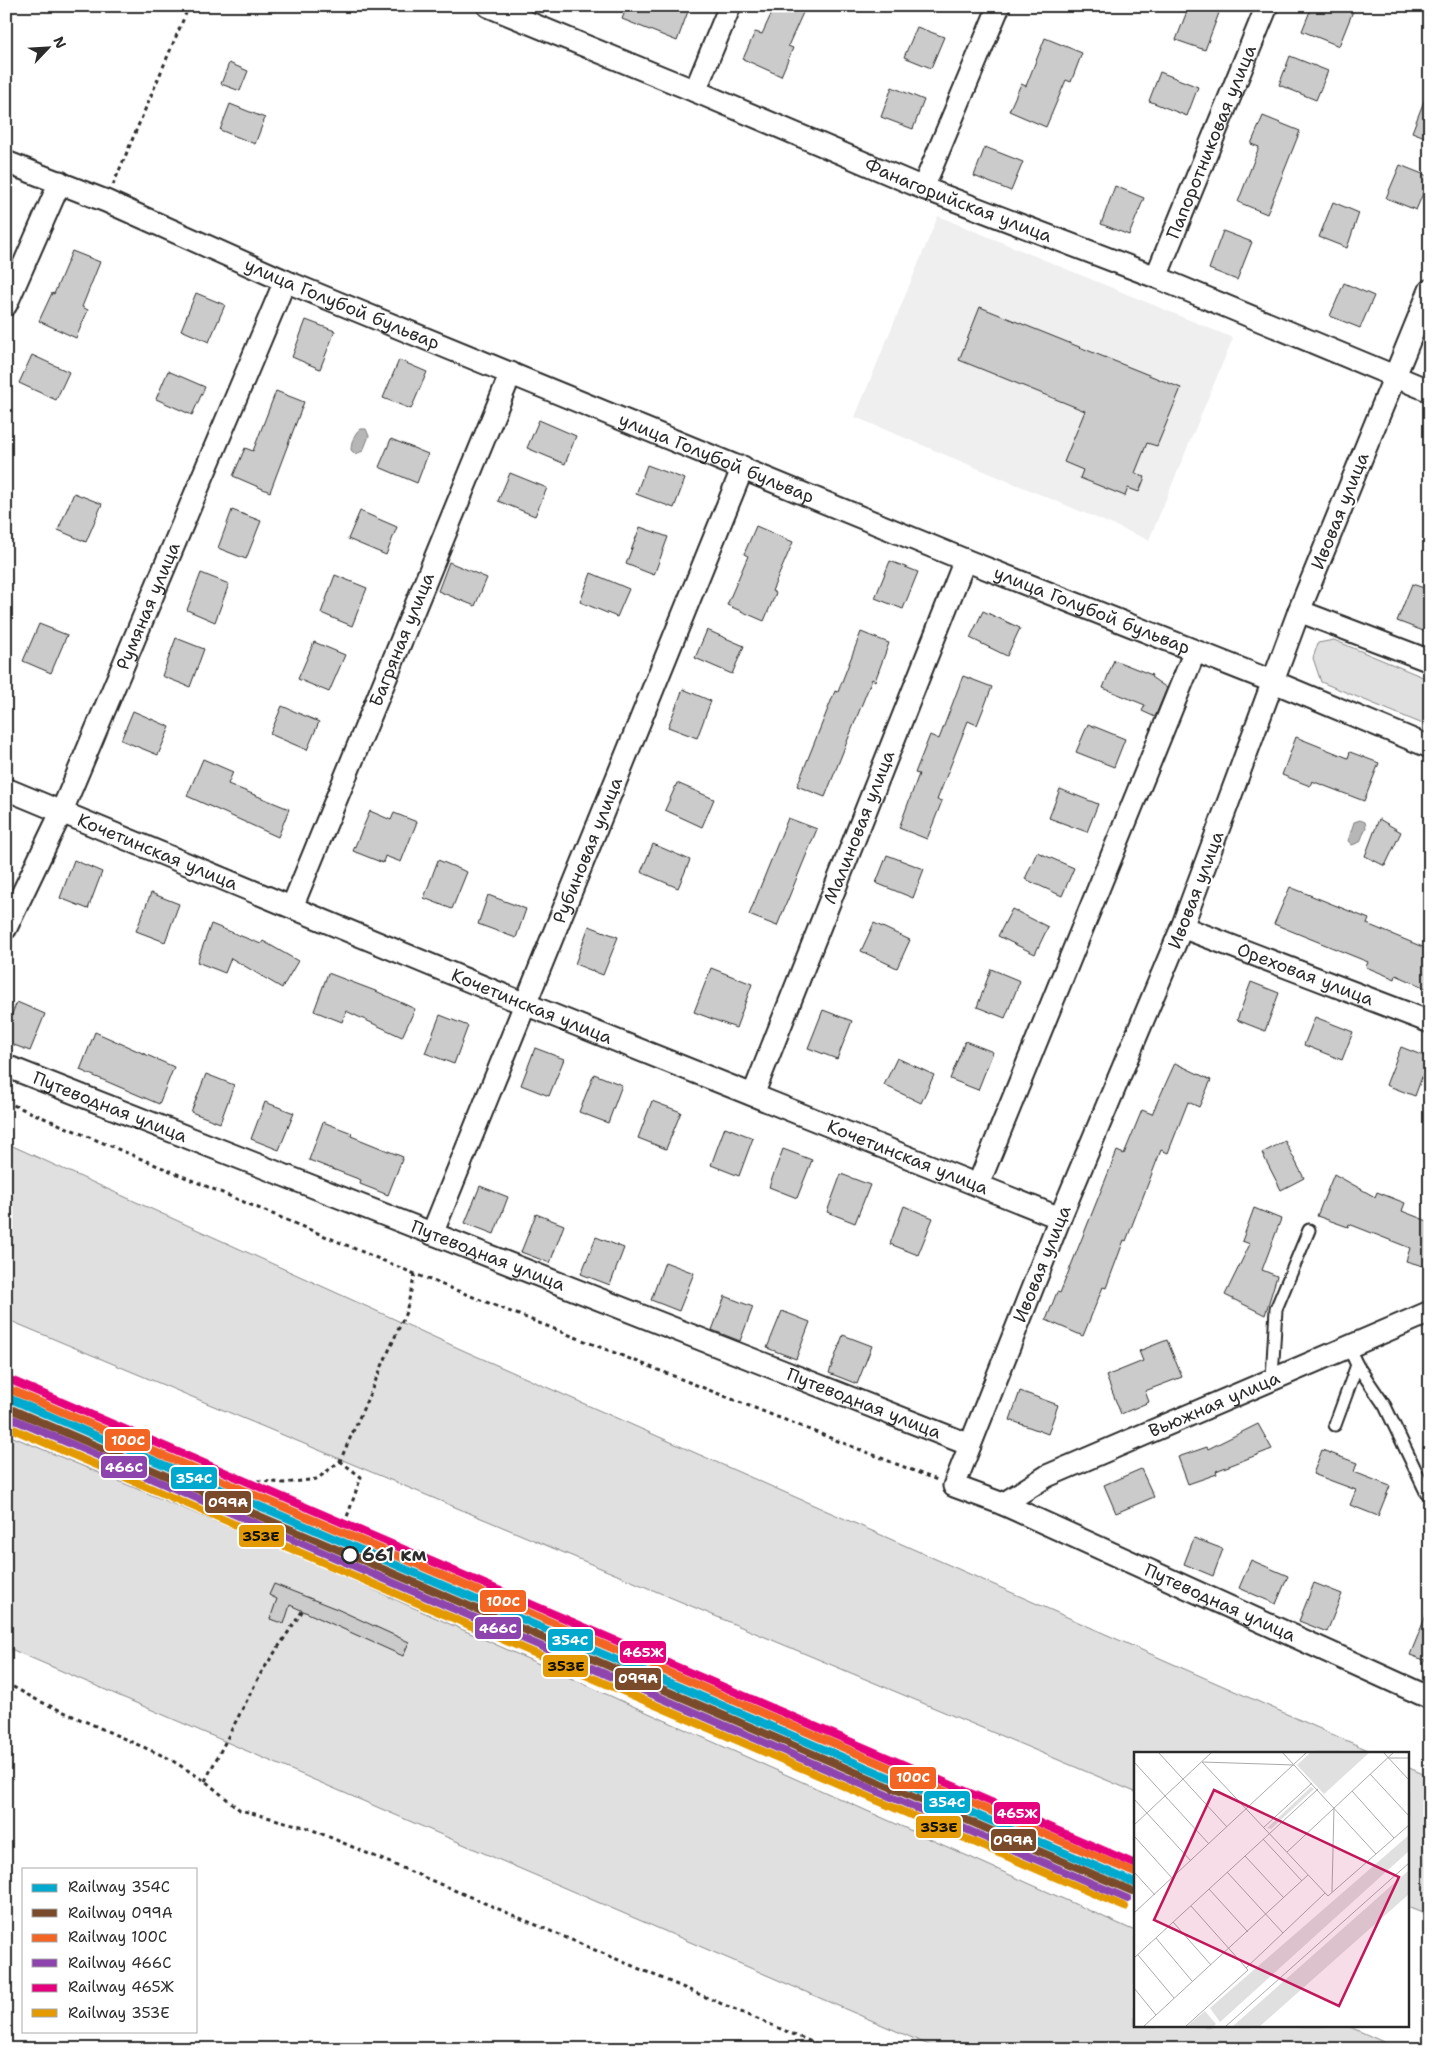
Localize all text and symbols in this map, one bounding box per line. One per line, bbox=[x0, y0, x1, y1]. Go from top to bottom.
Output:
north arrow bbox=[22, 22, 72, 72]
text: N bbox=[49, 34, 70, 51]
street label: Папоротниковая улица bbox=[1161, 41, 1262, 242]
street label: Фанагорийская улица bbox=[861, 153, 1055, 248]
street label: улица Голубой бульвар bbox=[241, 252, 443, 355]
street label: улица Голубой бульвар bbox=[615, 407, 818, 509]
street label: Ивовая улица bbox=[1306, 449, 1374, 573]
street label: Румяная улица bbox=[111, 538, 186, 674]
street label: улица Голубой бульвар bbox=[990, 561, 1194, 660]
street label: Багряная улица bbox=[363, 569, 440, 710]
street label: Малиновая улица bbox=[818, 747, 900, 908]
street label: Рубиновая улица bbox=[547, 774, 628, 927]
street label: Кочетинская улица bbox=[74, 808, 241, 896]
street label: Ивовая улица bbox=[1163, 828, 1229, 952]
street label: Ореховая улица bbox=[1233, 937, 1377, 1011]
street label: Кочетинская улица bbox=[448, 963, 616, 1050]
street label: Путеводная улица bbox=[30, 1066, 191, 1148]
street label: Кочетинская улица bbox=[824, 1114, 992, 1200]
street label: Ивовая улица bbox=[1008, 1202, 1076, 1326]
street label: Путеводная улица bbox=[407, 1214, 569, 1297]
street label: Путеводная улица bbox=[783, 1362, 945, 1444]
street label: Вьюжная улица bbox=[1145, 1366, 1283, 1443]
line badge: 100C bbox=[104, 1428, 151, 1452]
text: 100C bbox=[111, 1431, 145, 1449]
line badge: 466С bbox=[100, 1455, 148, 1479]
text: 466С bbox=[105, 1458, 143, 1476]
line badge: 354С bbox=[170, 1466, 218, 1490]
text: 354С bbox=[176, 1469, 212, 1487]
line badge: 099А bbox=[204, 1490, 252, 1514]
text: 099А bbox=[208, 1493, 248, 1511]
line badge: 353Е bbox=[238, 1524, 285, 1548]
text: 353Е bbox=[242, 1527, 280, 1545]
place label: 661 км bbox=[362, 1543, 426, 1567]
marker: 661 км bbox=[341, 1546, 359, 1564]
street label: Путеводная улица bbox=[1140, 1558, 1300, 1647]
line badge: 100C bbox=[479, 1589, 527, 1613]
text: 100C bbox=[486, 1592, 520, 1610]
line badge: 466С bbox=[474, 1616, 522, 1640]
text: 466С bbox=[479, 1619, 517, 1637]
line badge: 354С bbox=[547, 1628, 594, 1652]
text: 354С bbox=[552, 1631, 588, 1649]
line badge: 465Ж bbox=[619, 1640, 667, 1664]
text: 465Ж bbox=[622, 1643, 664, 1661]
line badge: 353Е bbox=[542, 1654, 589, 1678]
text: 353Е bbox=[547, 1657, 585, 1675]
line badge: 099А bbox=[614, 1667, 662, 1691]
text: 099А bbox=[618, 1669, 658, 1687]
inset map bbox=[1134, 1752, 1408, 2028]
line badge: 100C bbox=[889, 1766, 937, 1790]
text: 100C bbox=[896, 1768, 930, 1786]
line badge: 354С bbox=[923, 1790, 971, 1814]
text: 354С bbox=[929, 1793, 965, 1811]
line badge: 465Ж bbox=[993, 1801, 1041, 1825]
text: 465Ж bbox=[996, 1804, 1038, 1822]
line badge: 353Е bbox=[915, 1815, 962, 1839]
text: 353Е bbox=[920, 1818, 958, 1836]
line badge: 099А bbox=[990, 1828, 1037, 1852]
text: 099А bbox=[993, 1831, 1033, 1849]
legend bbox=[22, 1868, 198, 2032]
text: Railway 354С bbox=[68, 1877, 170, 1897]
text: Railway 099А bbox=[68, 1903, 173, 1923]
text: Railway 100C bbox=[68, 1927, 167, 1947]
text: Railway 466С bbox=[68, 1953, 171, 1973]
text: Railway 465Ж bbox=[68, 1977, 175, 1997]
text: Railway 353Е bbox=[68, 2003, 170, 2023]

